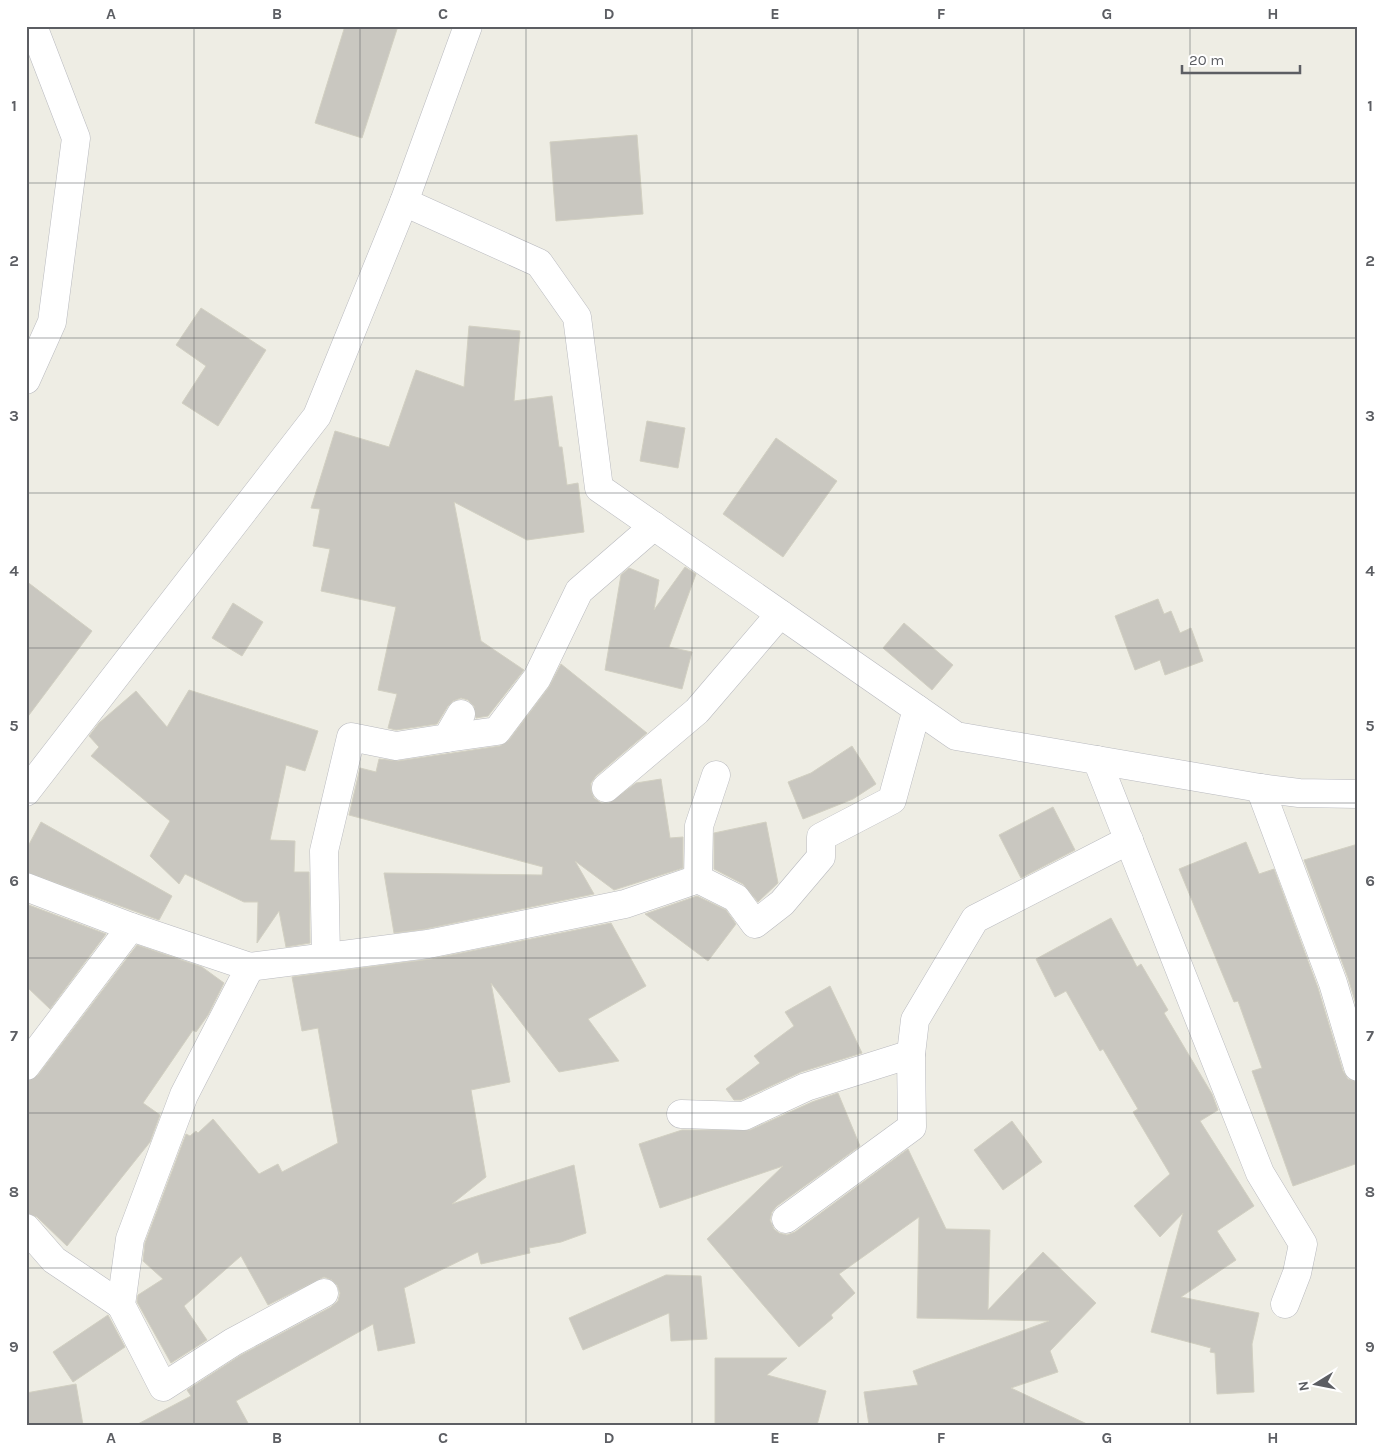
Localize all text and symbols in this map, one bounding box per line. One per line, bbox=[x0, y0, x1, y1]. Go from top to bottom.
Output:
text: A bbox=[106, 4, 116, 23]
text: B bbox=[272, 4, 282, 23]
text: C bbox=[438, 4, 448, 23]
text: D bbox=[604, 4, 615, 23]
text: E bbox=[770, 4, 780, 23]
text: F bbox=[937, 4, 946, 23]
text: G bbox=[1102, 4, 1112, 23]
text: H bbox=[1267, 4, 1279, 23]
scale bar bbox=[1182, 42, 1299, 74]
text: 20 m bbox=[1189, 51, 1224, 69]
text: 1 bbox=[11, 96, 17, 115]
text: 1 bbox=[1367, 96, 1373, 115]
text: 2 bbox=[9, 251, 19, 270]
text: 2 bbox=[1365, 251, 1375, 270]
text: 3 bbox=[9, 406, 19, 425]
text: 3 bbox=[1365, 406, 1375, 425]
text: 4 bbox=[9, 561, 19, 580]
text: 4 bbox=[1365, 561, 1375, 580]
text: 5 bbox=[9, 716, 19, 735]
text: 5 bbox=[1365, 716, 1375, 735]
text: 6 bbox=[9, 871, 19, 890]
text: 6 bbox=[1365, 871, 1375, 890]
text: 7 bbox=[10, 1026, 18, 1045]
text: 7 bbox=[1366, 1026, 1374, 1045]
text: 8 bbox=[9, 1182, 19, 1201]
text: 8 bbox=[1365, 1182, 1375, 1201]
text: 9 bbox=[9, 1337, 19, 1356]
text: 9 bbox=[1365, 1337, 1375, 1356]
north arrow bbox=[1292, 1358, 1342, 1408]
text: N bbox=[1294, 1380, 1313, 1393]
text: A bbox=[106, 1428, 116, 1447]
text: B bbox=[272, 1428, 282, 1447]
text: C bbox=[438, 1428, 448, 1447]
text: D bbox=[604, 1428, 615, 1447]
text: E bbox=[770, 1428, 780, 1447]
text: F bbox=[937, 1428, 946, 1447]
text: G bbox=[1102, 1428, 1112, 1447]
text: H bbox=[1267, 1428, 1279, 1447]

